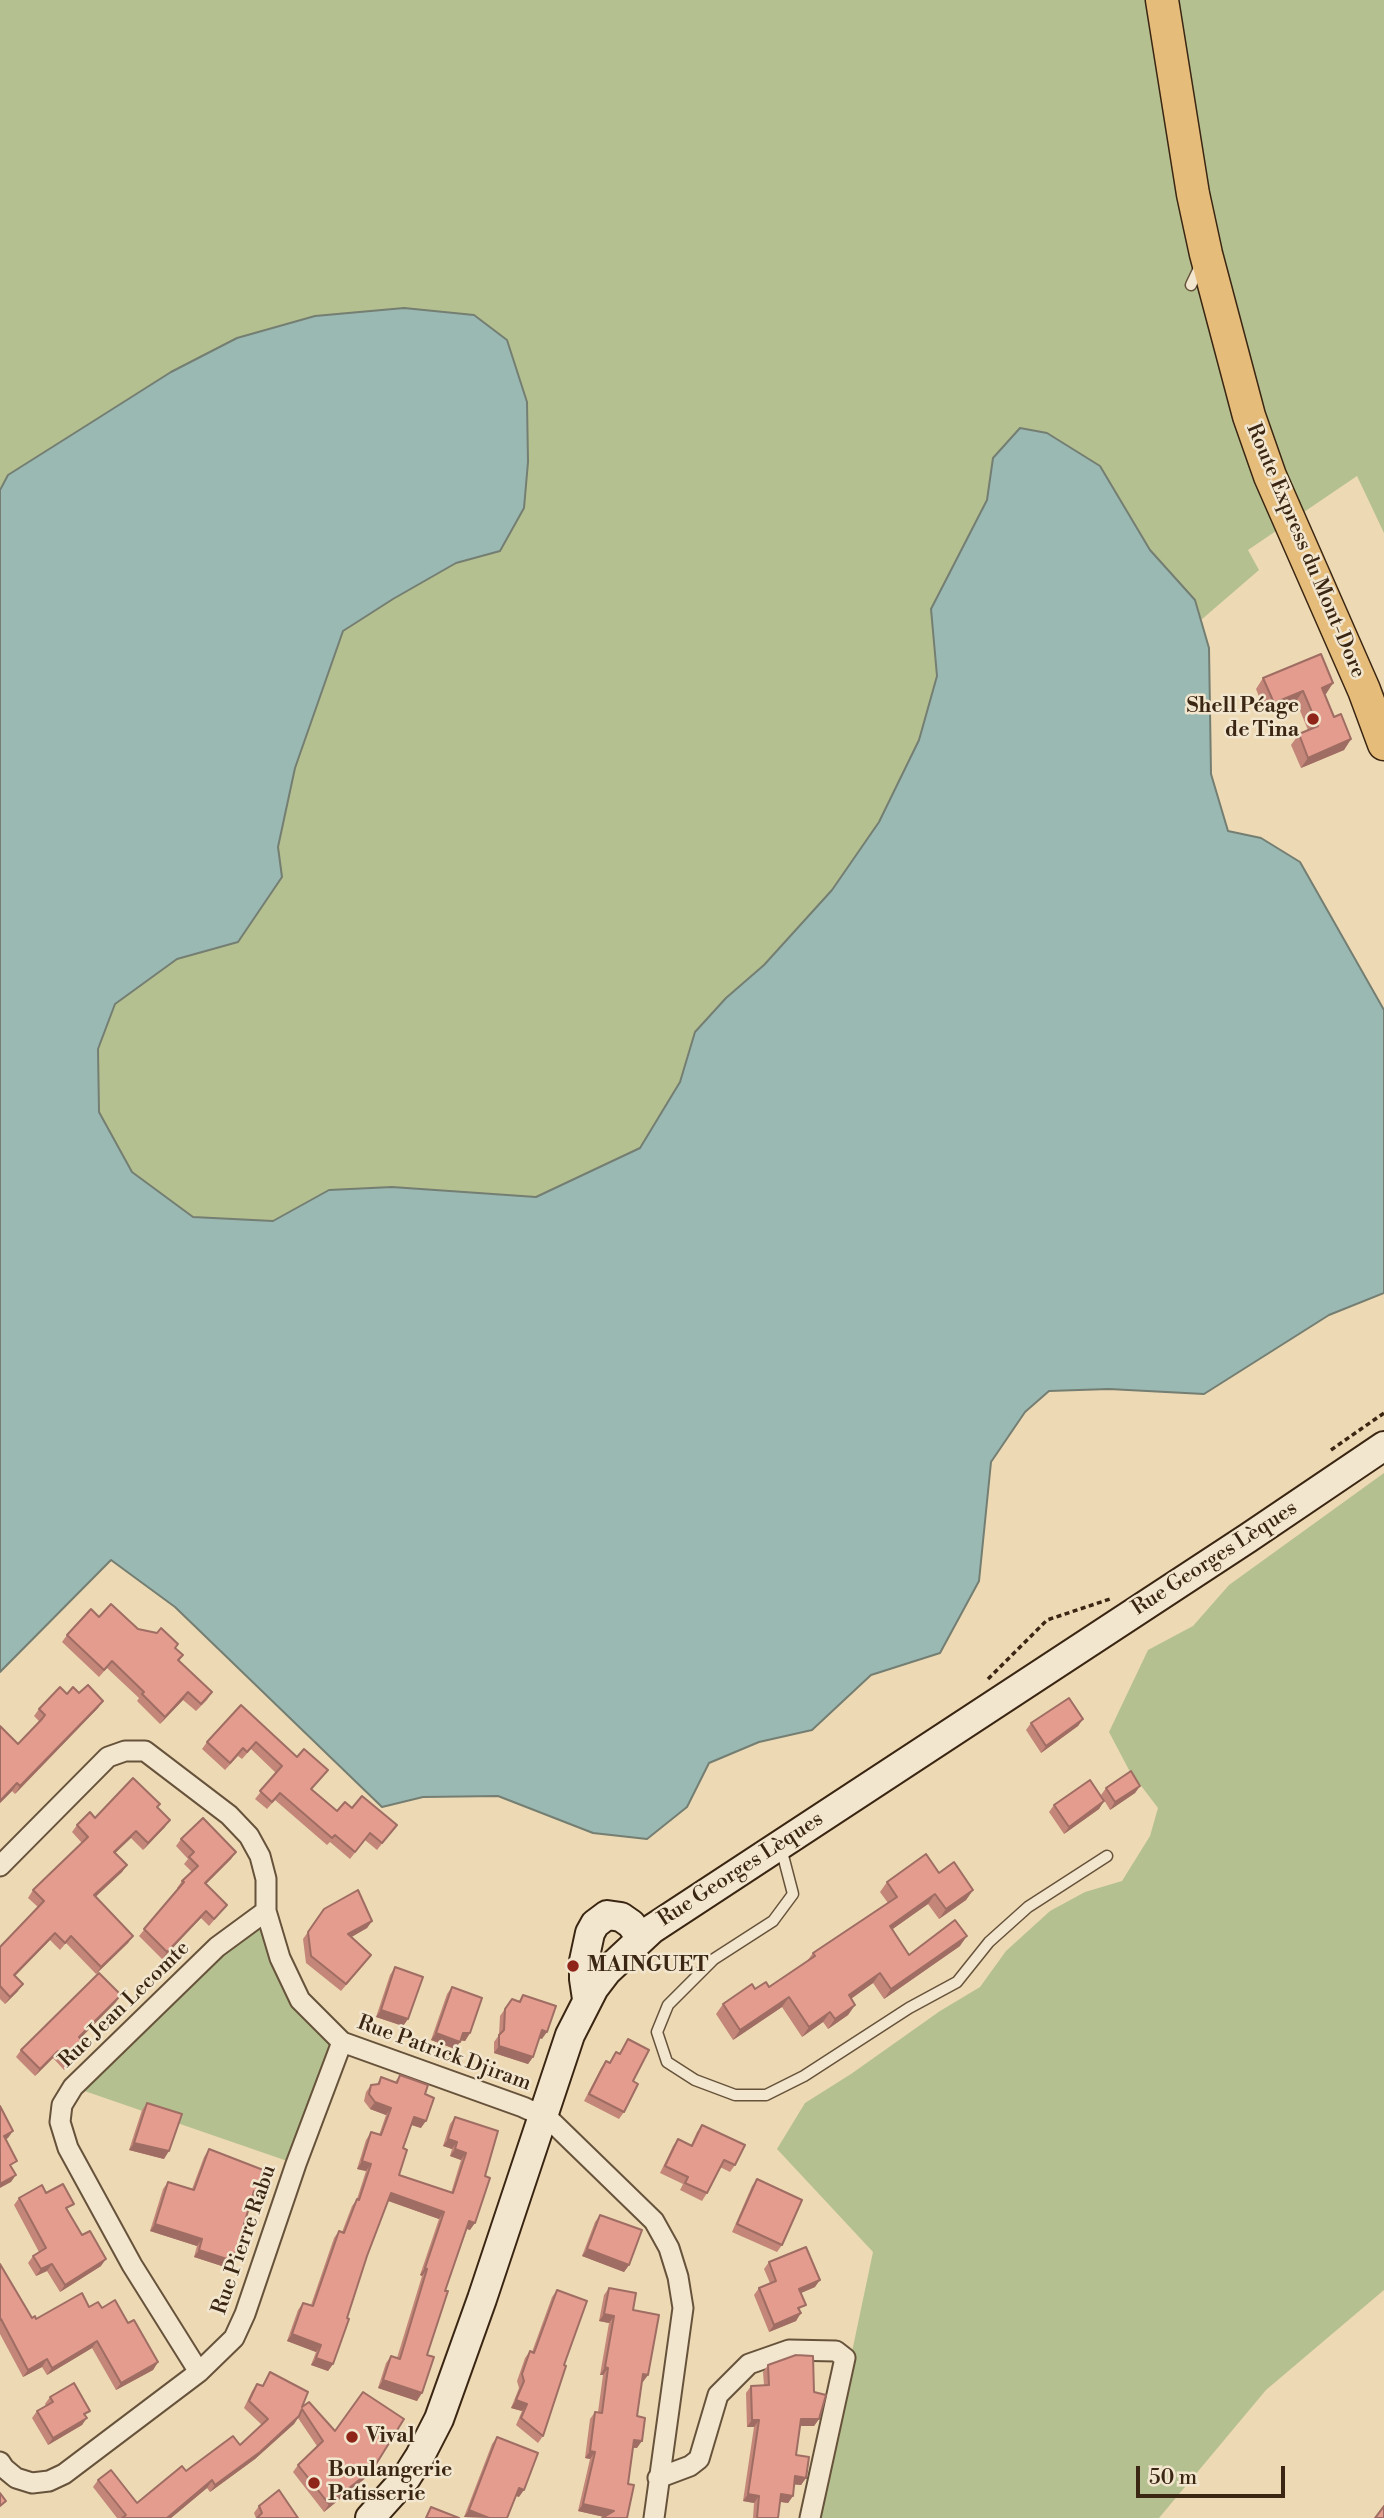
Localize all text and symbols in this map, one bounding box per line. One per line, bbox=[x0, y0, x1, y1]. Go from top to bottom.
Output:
street label: Route Express du Mont-Dore bbox=[1240, 420, 1370, 682]
place label: Shell Péage de Tina bbox=[1186, 694, 1299, 744]
marker: Shell Péage de Tina bbox=[1305, 711, 1321, 727]
street label: Rue Georges Lèques bbox=[1128, 1496, 1302, 1622]
street label: Rue Georges Lèques bbox=[654, 1807, 828, 1933]
street label: Rue Jean Lecomte bbox=[55, 1936, 195, 2074]
place label: MAINGUET bbox=[587, 1953, 708, 1979]
marker: MAINGUET bbox=[565, 1958, 581, 1974]
street label: Rue Patrick Djiram bbox=[354, 2011, 534, 2097]
street label: Rue Pierre Rabu bbox=[208, 2162, 282, 2318]
place label: Vival bbox=[366, 2424, 415, 2450]
marker: Vival bbox=[344, 2429, 360, 2445]
scale bar bbox=[1139, 2452, 1288, 2496]
place label: Boulangerie Patisserie bbox=[328, 2458, 452, 2508]
text: 50 m bbox=[1149, 2465, 1197, 2491]
marker: Boulangerie Patisserie bbox=[306, 2475, 322, 2491]

